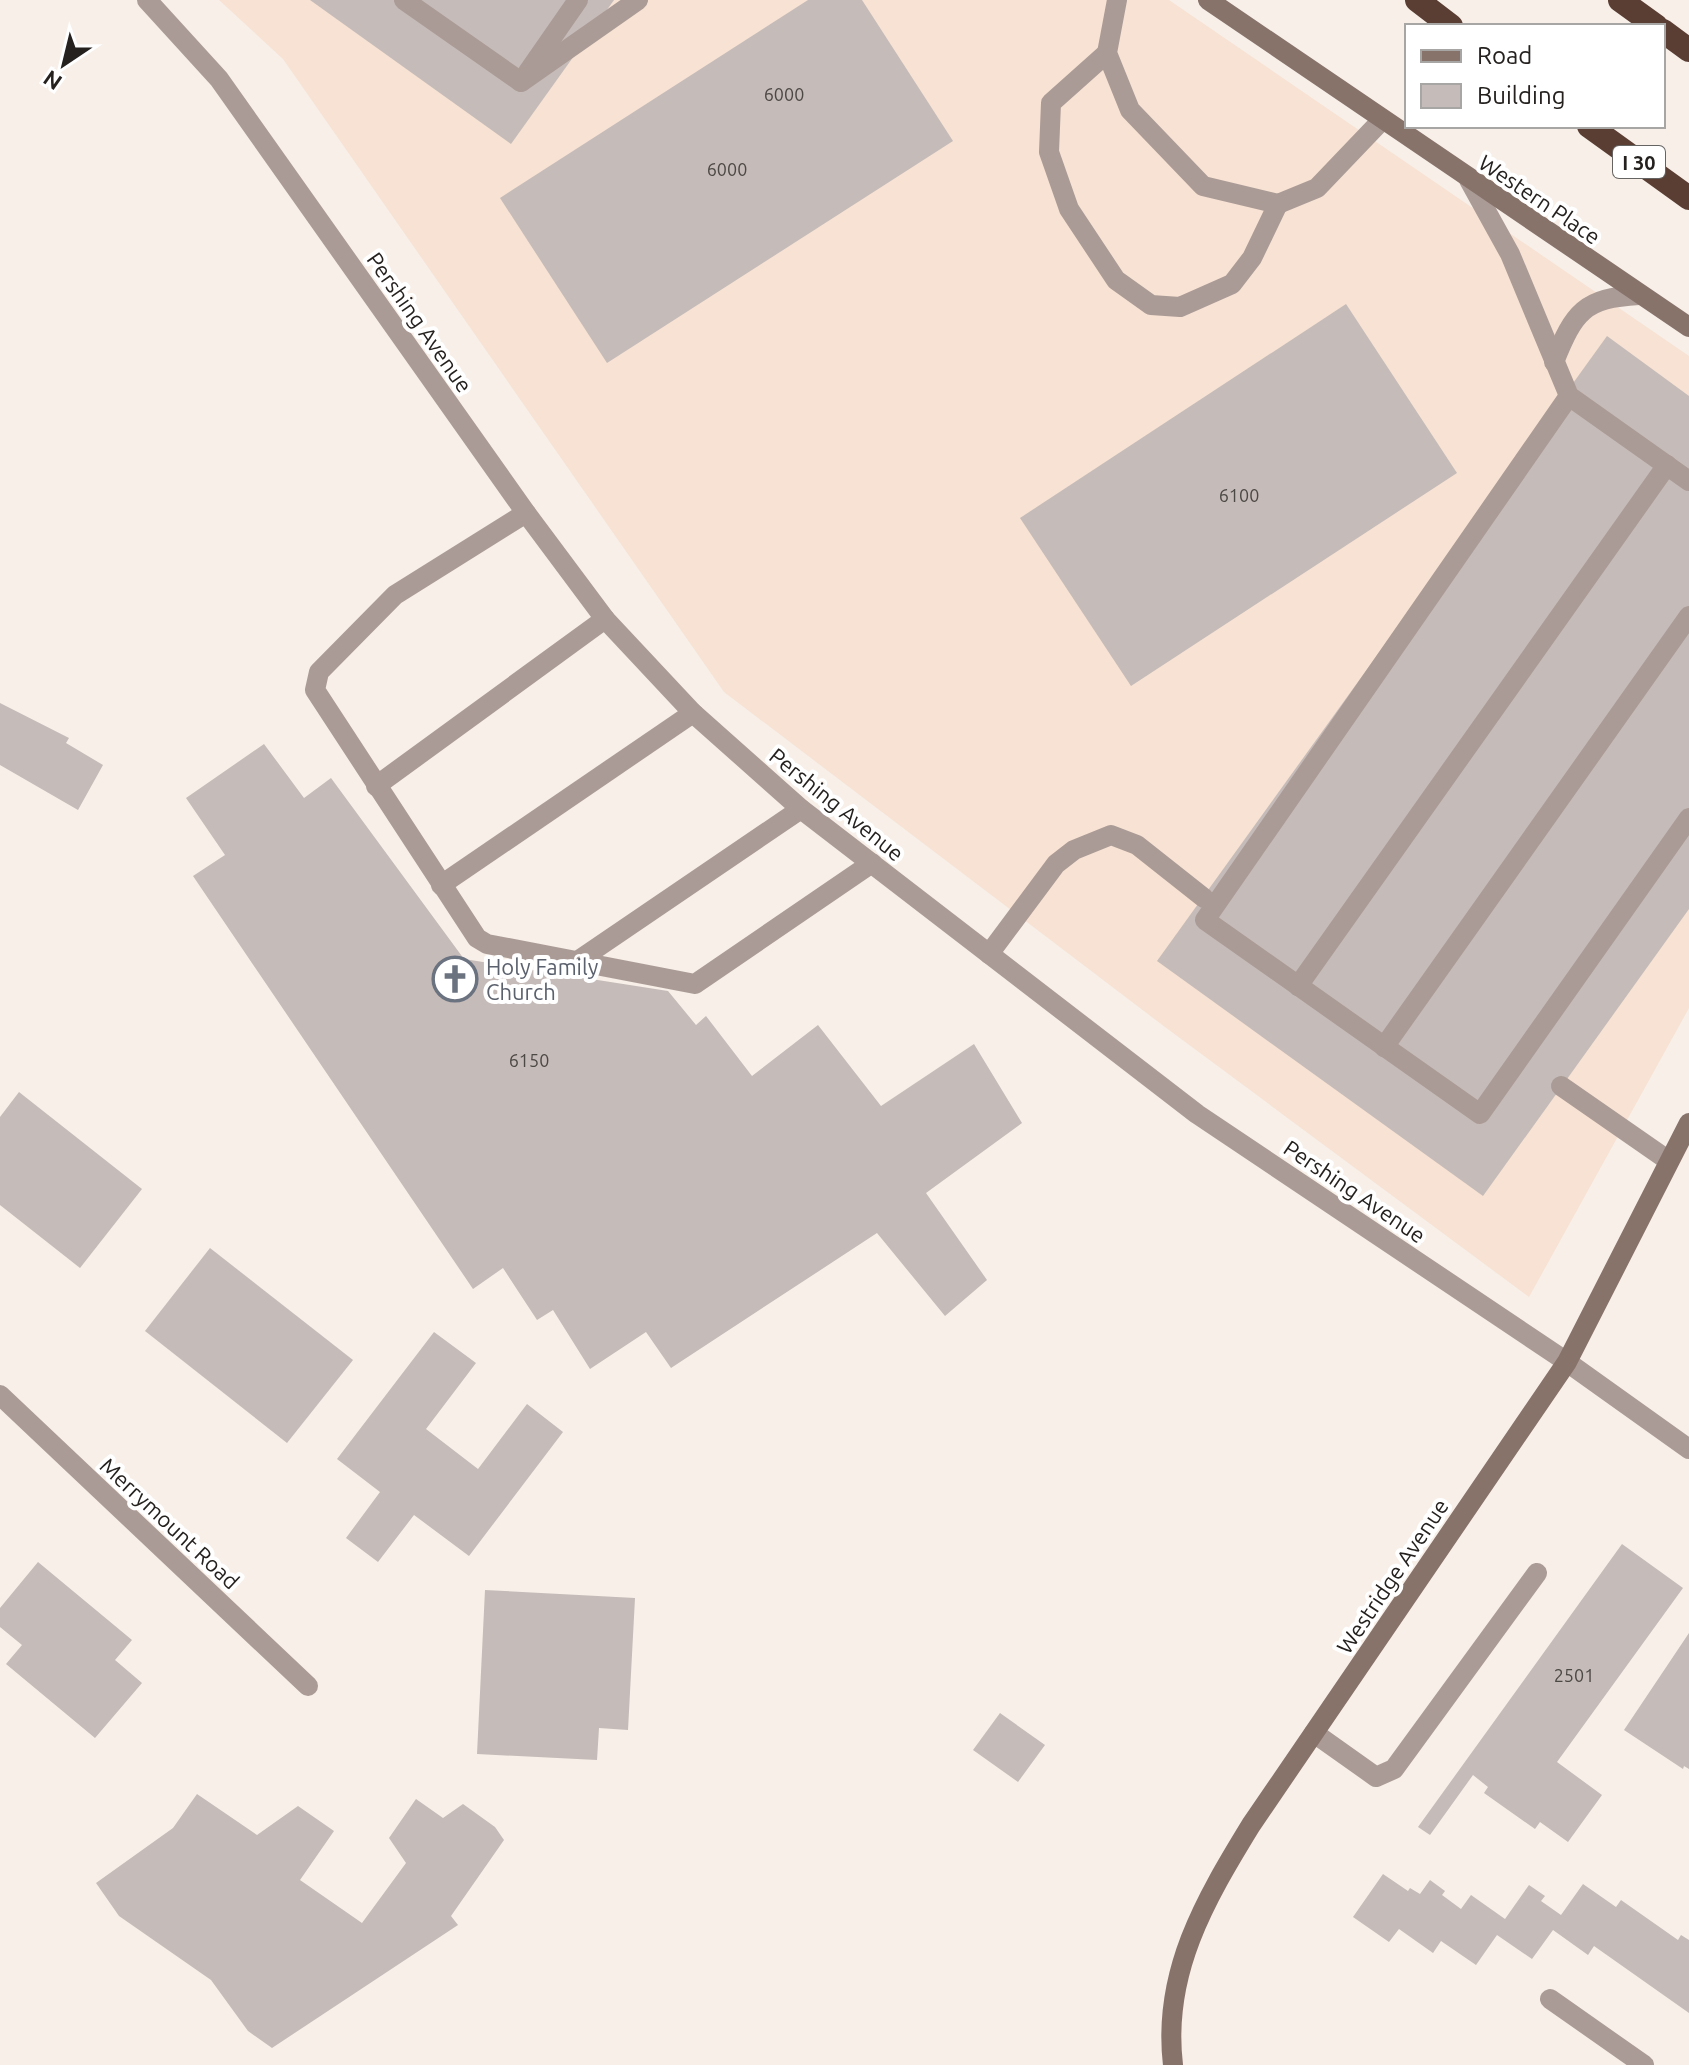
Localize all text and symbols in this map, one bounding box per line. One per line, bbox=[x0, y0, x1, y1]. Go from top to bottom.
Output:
north arrow bbox=[24, 24, 104, 104]
legend bbox=[1405, 24, 1665, 128]
text: Road bbox=[1477, 42, 1532, 69]
text: N bbox=[38, 66, 66, 96]
text: Building bbox=[1477, 82, 1565, 109]
house number: 6000 bbox=[764, 84, 804, 104]
road number: I 30 bbox=[1613, 146, 1665, 178]
street label: Western Place bbox=[1475, 149, 1605, 249]
house number: 6000 bbox=[707, 159, 747, 179]
street label: Pershing Avenue bbox=[362, 247, 478, 397]
house number: 6100 bbox=[1219, 485, 1259, 505]
street label: Pershing Avenue bbox=[765, 742, 909, 866]
place label: Holy Family Church bbox=[486, 954, 599, 1004]
church icon: Holy Family Church bbox=[431, 955, 479, 1003]
house number: 6150 bbox=[509, 1050, 549, 1070]
street label: Pershing Avenue bbox=[1280, 1134, 1430, 1248]
street label: Merrymount Road bbox=[96, 1452, 244, 1594]
street label: Westridge Avenue bbox=[1331, 1494, 1453, 1658]
house number: 2501 bbox=[1554, 1665, 1594, 1685]

